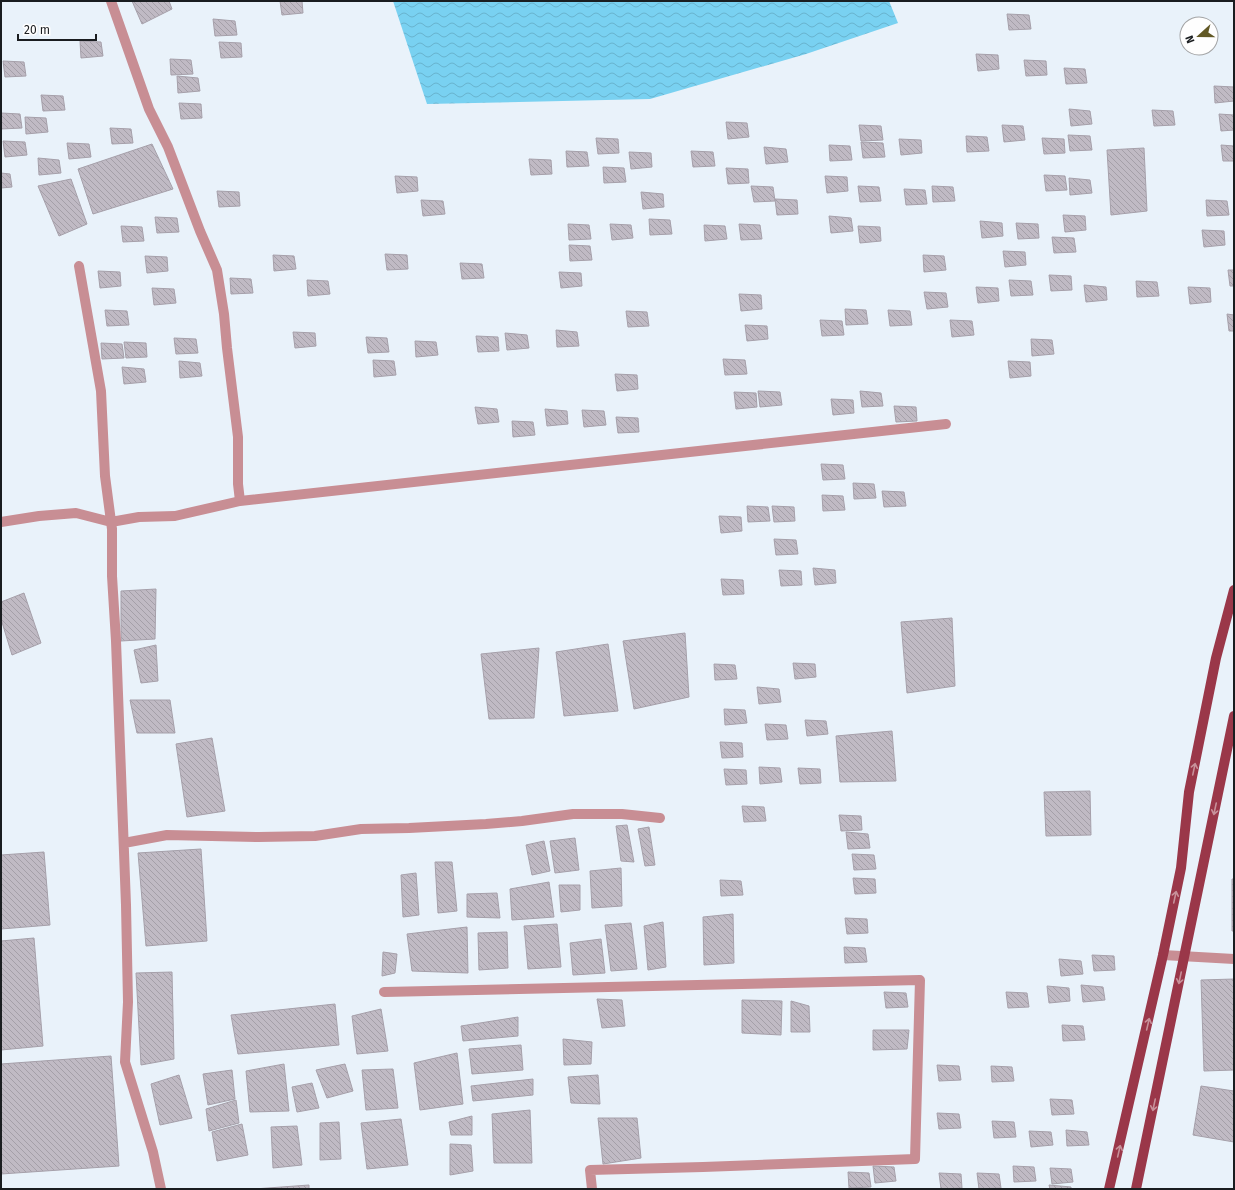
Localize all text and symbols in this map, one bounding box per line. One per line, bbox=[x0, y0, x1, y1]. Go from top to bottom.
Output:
scale bar bbox=[18, 16, 96, 42]
north arrow bbox=[1179, 16, 1219, 56]
text: 20 m bbox=[24, 23, 50, 37]
text: N bbox=[1183, 34, 1198, 45]
one-way arrow bbox=[1190, 763, 1198, 776]
one-way arrow bbox=[1210, 803, 1218, 816]
one-way arrow bbox=[1172, 891, 1180, 904]
one-way arrow bbox=[1176, 971, 1184, 984]
one-way arrow bbox=[1144, 1018, 1152, 1031]
one-way arrow bbox=[1149, 1098, 1157, 1111]
one-way arrow bbox=[1115, 1145, 1123, 1158]

